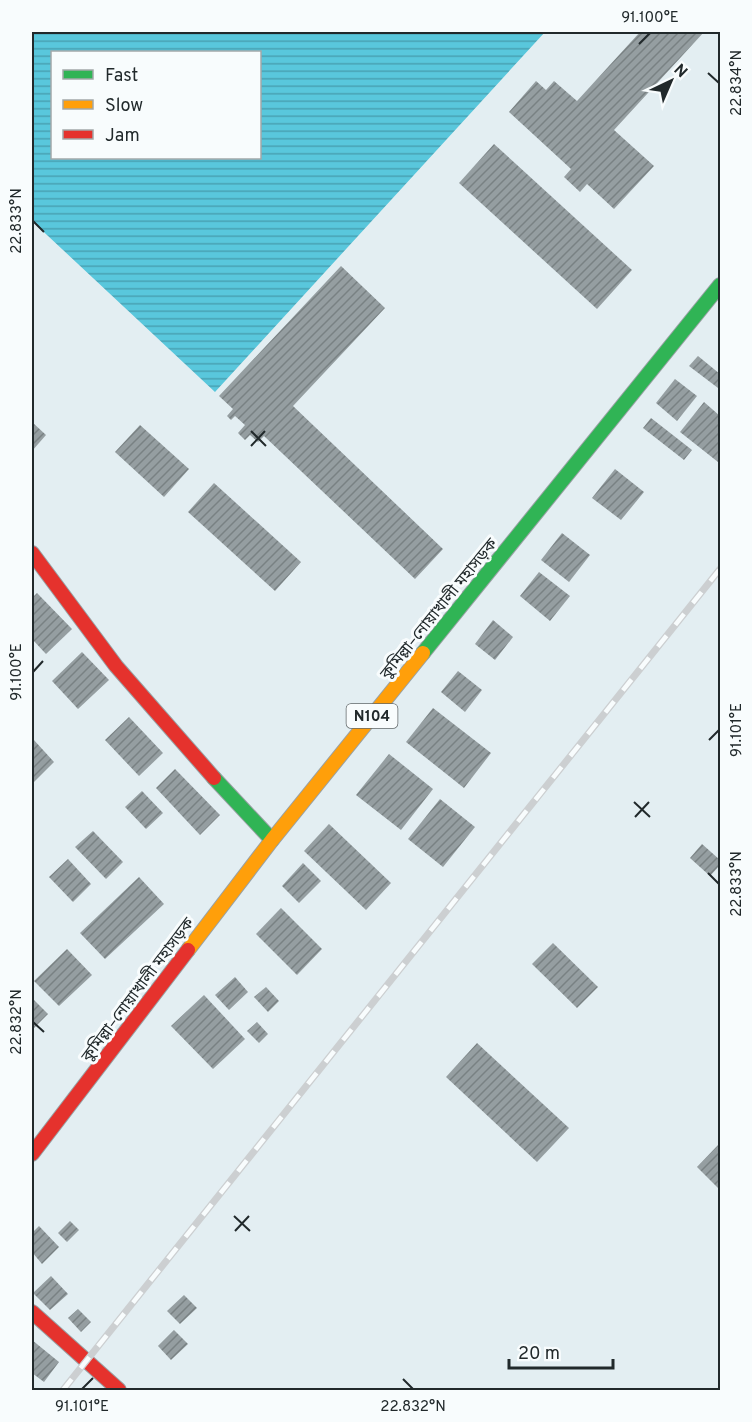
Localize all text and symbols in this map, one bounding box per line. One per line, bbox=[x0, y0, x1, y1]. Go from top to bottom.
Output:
text: 91.100°E bbox=[621, 9, 679, 28]
text: 22.834°N bbox=[728, 50, 747, 116]
legend bbox=[51, 51, 261, 159]
north arrow bbox=[641, 51, 701, 111]
text: N bbox=[669, 60, 691, 83]
text: Fast bbox=[105, 65, 138, 88]
text: Slow bbox=[105, 95, 143, 118]
text: Jam bbox=[105, 125, 140, 148]
text: 22.833°N bbox=[8, 188, 27, 254]
street label: কুমিল্লা–নোয়াখালী মহাসড়ক bbox=[375, 533, 503, 684]
text: 91.100°E bbox=[8, 643, 27, 701]
text: 91.101°E bbox=[728, 703, 747, 757]
road number: N104 bbox=[346, 704, 398, 728]
text: 22.833°N bbox=[728, 851, 747, 917]
street label: কুমিল্লা–নোয়াখালী মহাসড়ক bbox=[76, 913, 200, 1067]
text: 22.832°N bbox=[8, 989, 27, 1055]
scale bar bbox=[509, 1332, 612, 1370]
text: 20 m bbox=[518, 1343, 560, 1366]
text: 91.101°E bbox=[55, 1398, 109, 1417]
text: 22.832°N bbox=[380, 1398, 446, 1417]

